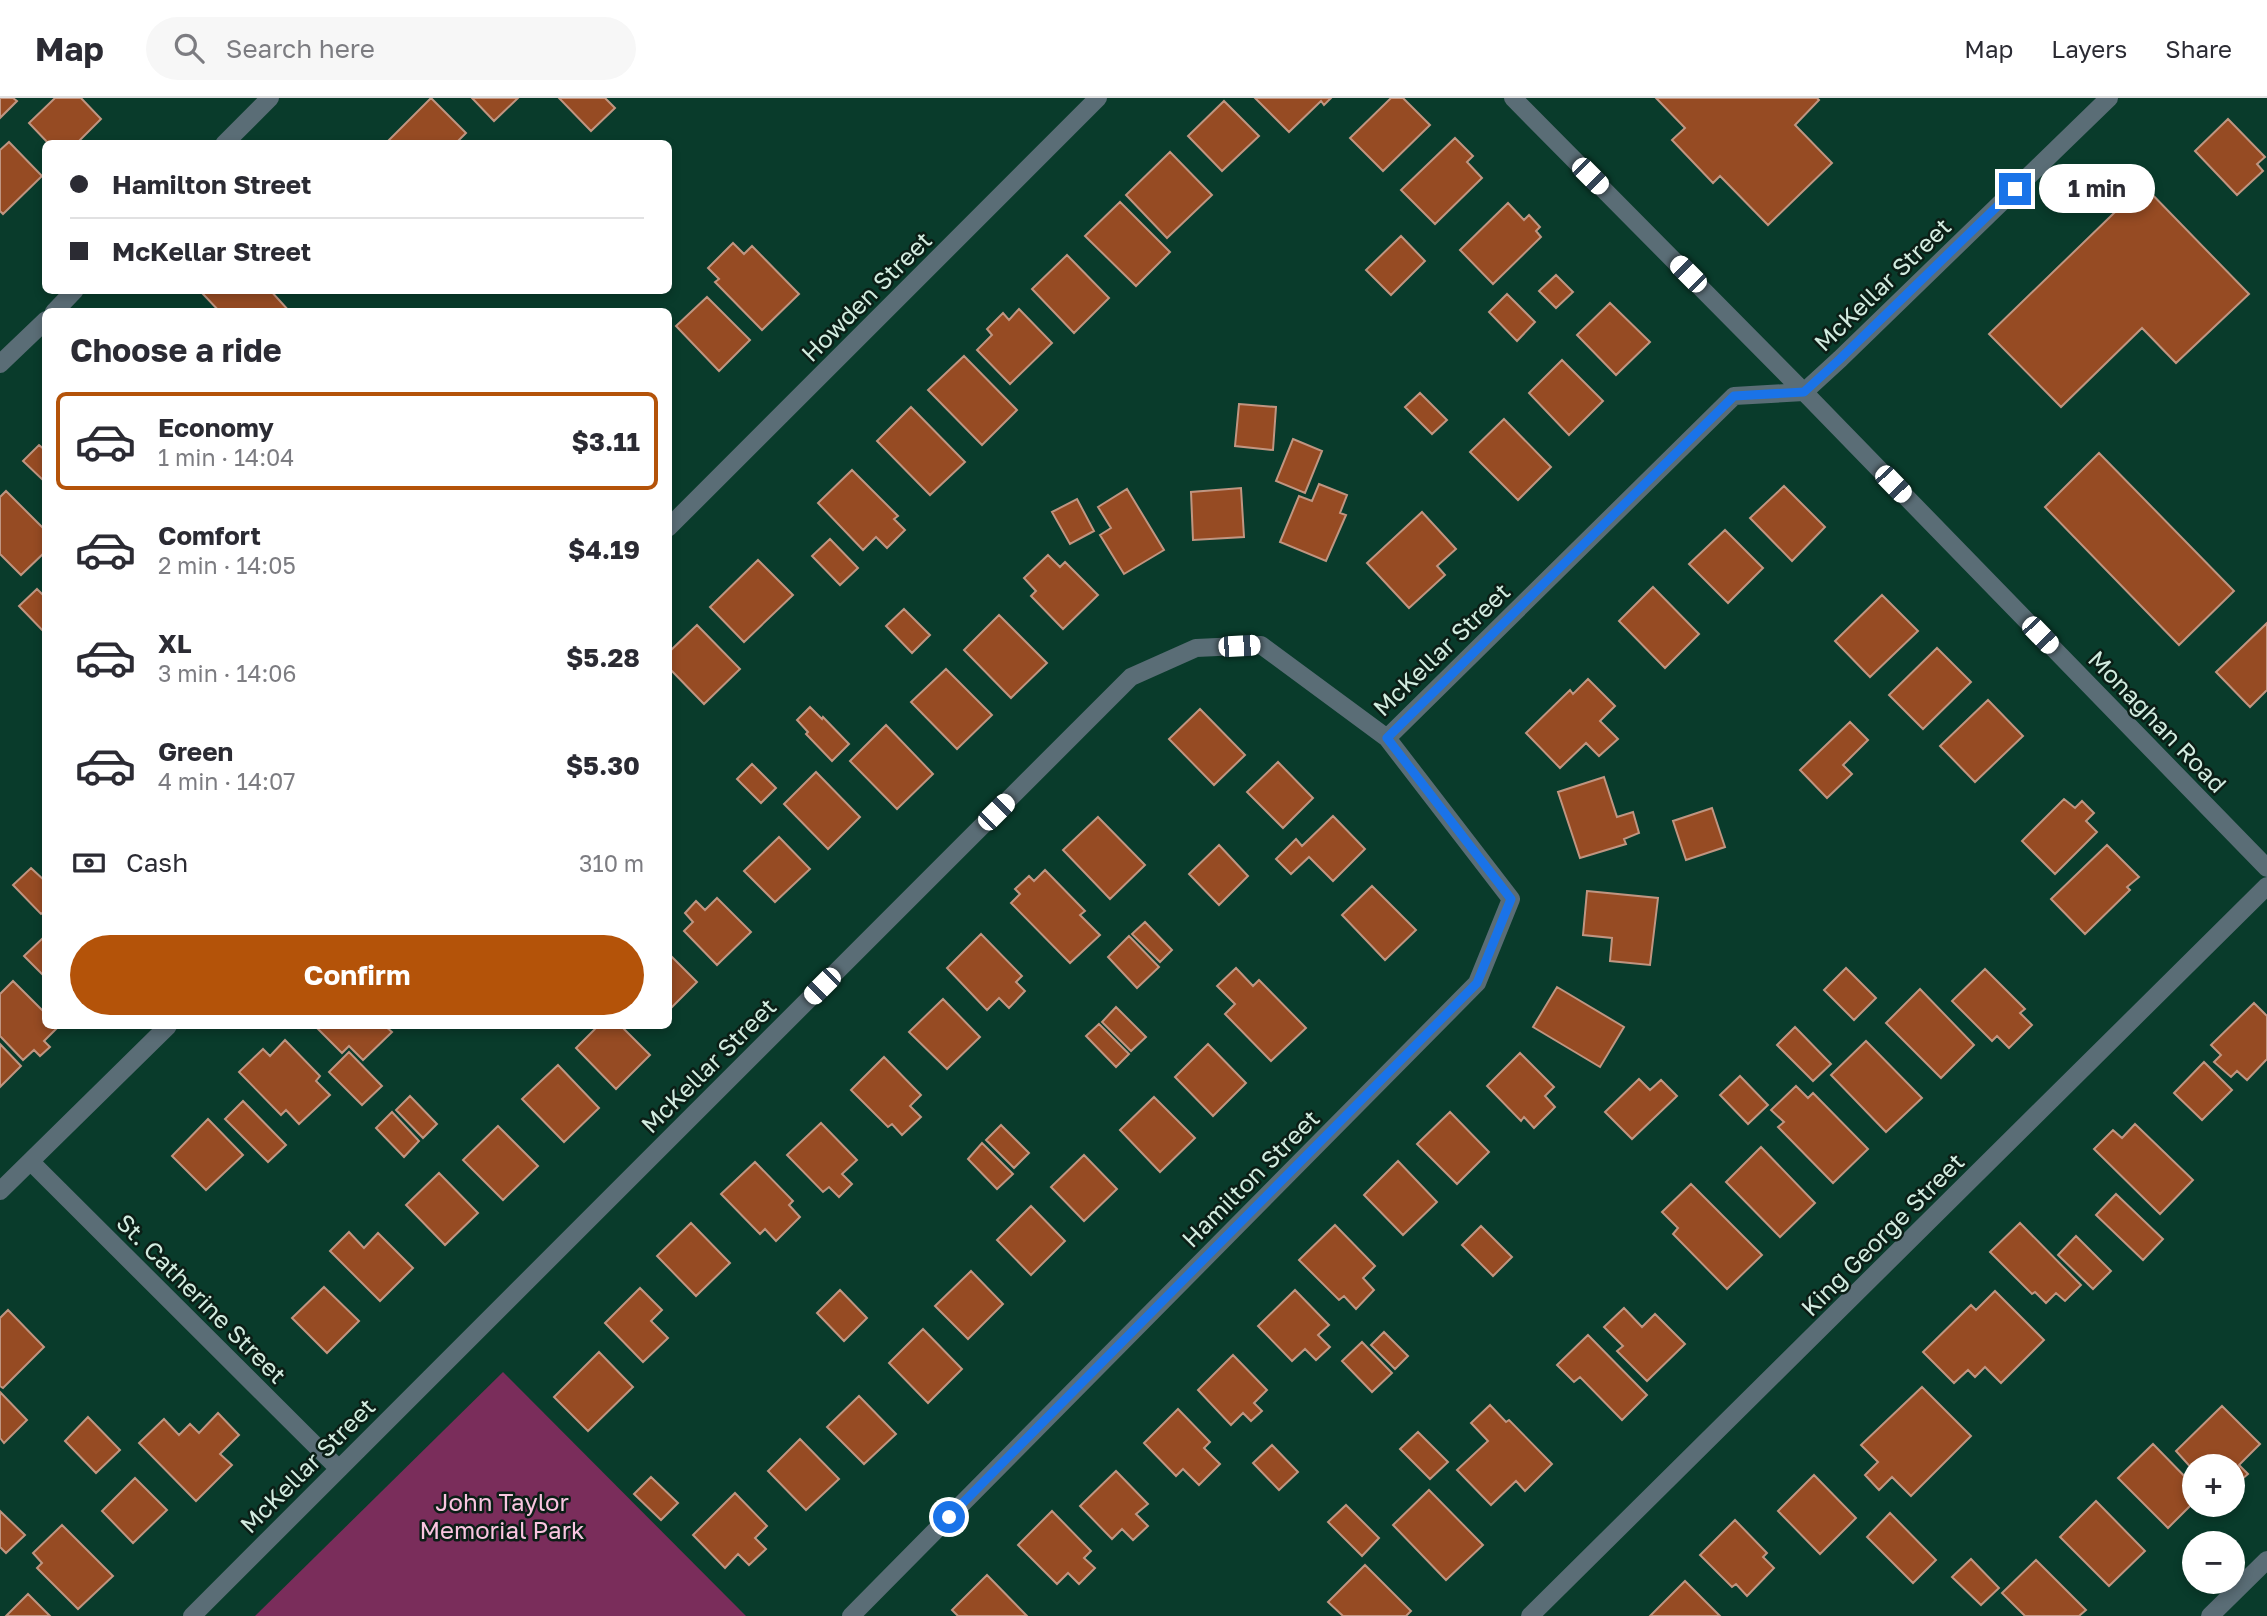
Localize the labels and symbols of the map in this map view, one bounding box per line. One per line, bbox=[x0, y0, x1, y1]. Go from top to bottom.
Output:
car bbox=[1568, 154, 1613, 198]
callout: 1 min bbox=[2039, 164, 2155, 214]
route end bbox=[1999, 173, 2031, 205]
street label: McKellar Street bbox=[1808, 211, 1956, 357]
street label: Howden Street bbox=[795, 225, 937, 367]
car bbox=[1666, 252, 1711, 296]
car bbox=[1871, 462, 1916, 506]
street label: McKellar Street bbox=[1367, 576, 1515, 722]
car bbox=[2018, 613, 2063, 657]
car bbox=[1218, 634, 1261, 658]
street label: Monaghan Road bbox=[2083, 644, 2233, 798]
car bbox=[974, 790, 1019, 834]
car bbox=[800, 964, 845, 1008]
street label: McKellar Street bbox=[634, 991, 782, 1139]
street label: Hamilton Street bbox=[1175, 1103, 1325, 1253]
street label: King George Street bbox=[1794, 1146, 1970, 1322]
street label: St. Catherine Street bbox=[111, 1207, 293, 1389]
street label: McKellar Street bbox=[233, 1391, 381, 1539]
park label: John Taylor Memorial Park bbox=[419, 1487, 585, 1544]
route start bbox=[933, 1501, 965, 1533]

